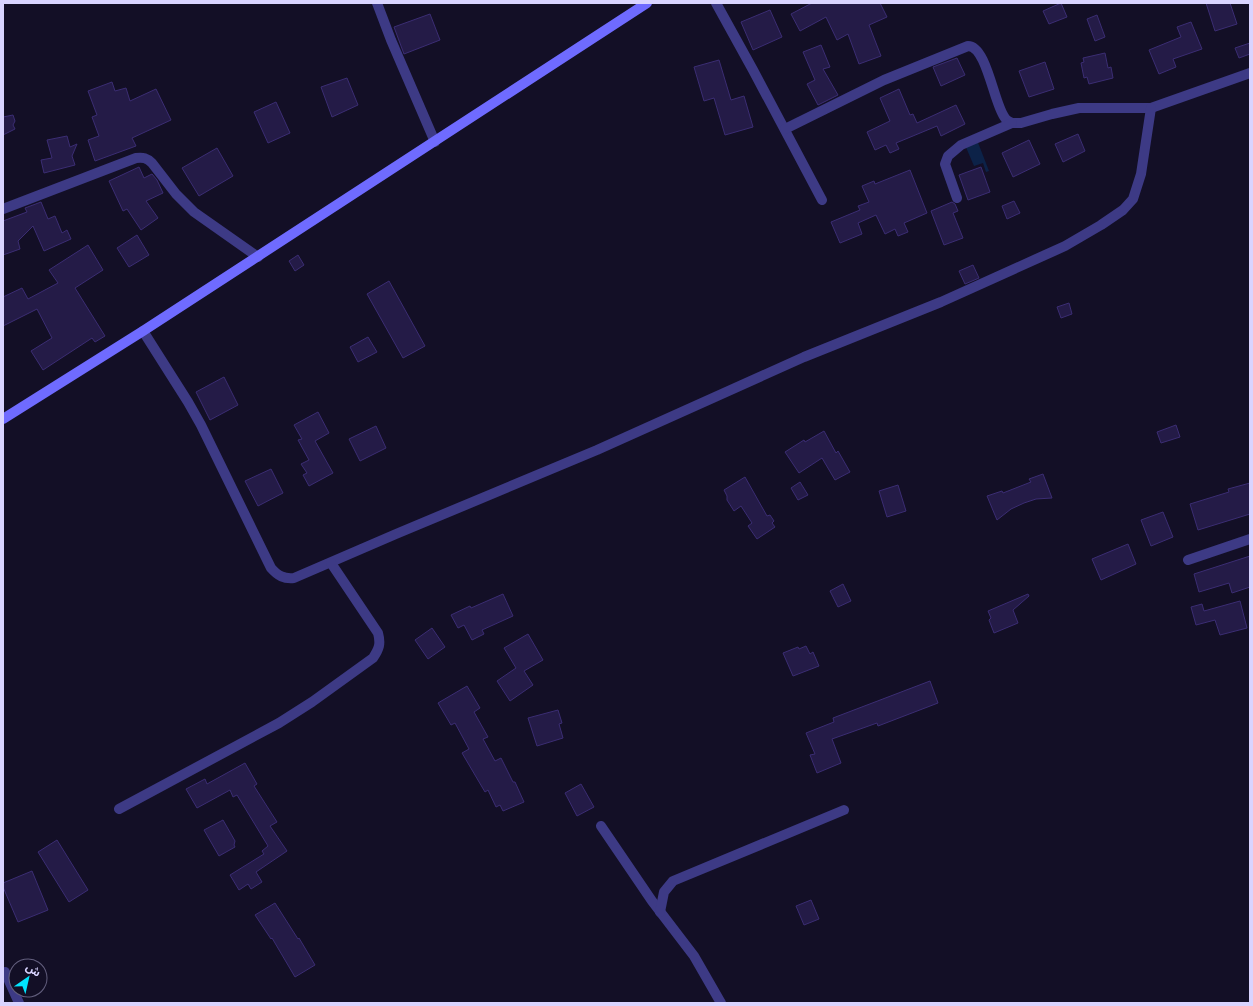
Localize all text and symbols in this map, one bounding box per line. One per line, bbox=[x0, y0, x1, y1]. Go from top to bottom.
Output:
north arrow bbox=[8, 958, 48, 998]
text: ش bbox=[23, 961, 43, 980]

